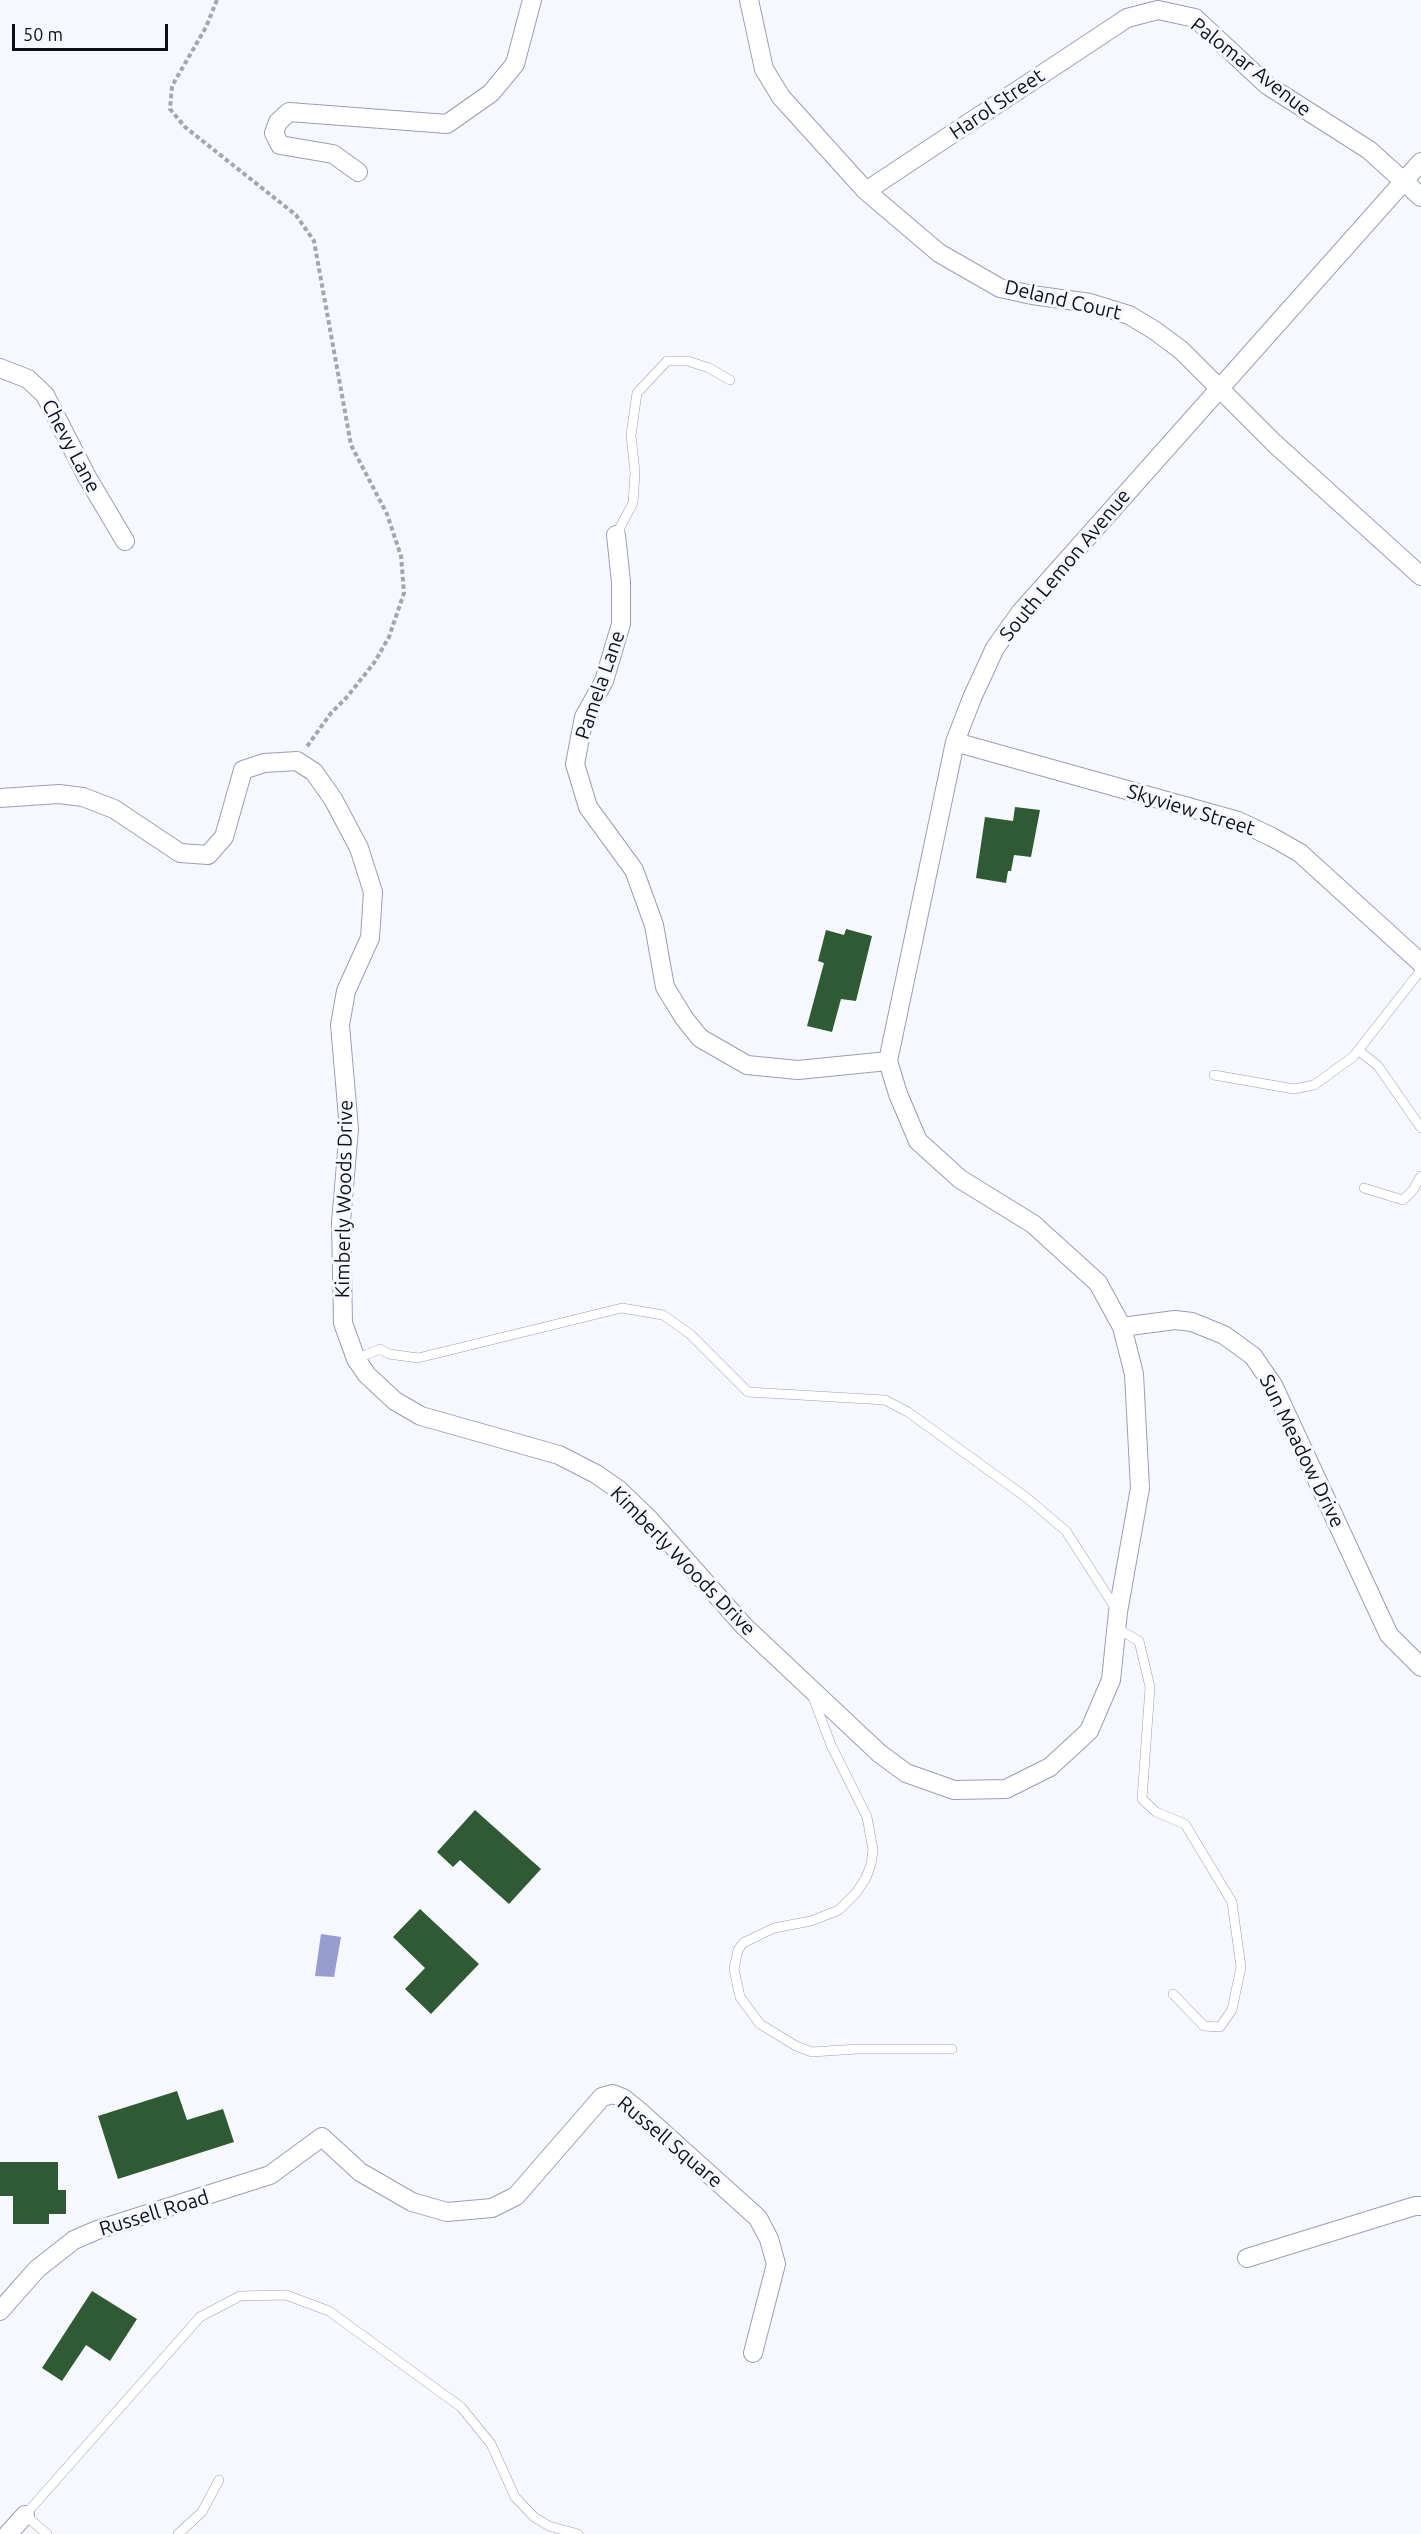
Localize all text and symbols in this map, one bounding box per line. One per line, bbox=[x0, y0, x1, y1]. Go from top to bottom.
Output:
scale bar bbox=[15, 12, 171, 50]
street label: Palomar Avenue bbox=[1186, 13, 1316, 121]
text: 50 m bbox=[23, 24, 63, 44]
street label: Harol Street bbox=[945, 64, 1049, 144]
street label: Deland Court bbox=[1002, 275, 1124, 325]
street label: Chevy Lane bbox=[36, 395, 106, 497]
street label: South Lemon Avenue bbox=[994, 484, 1136, 646]
street label: Pamela Lane bbox=[570, 627, 630, 743]
street label: Skyview Street bbox=[1124, 779, 1258, 841]
street label: Kimberly Woods Drive bbox=[330, 1100, 358, 1298]
street label: Sun Meadow Drive bbox=[1255, 1371, 1349, 1531]
street label: Kimberly Woods Drive bbox=[605, 1481, 761, 1641]
street label: Russell Square bbox=[613, 2091, 727, 2193]
street label: Russell Road bbox=[96, 2185, 212, 2241]

